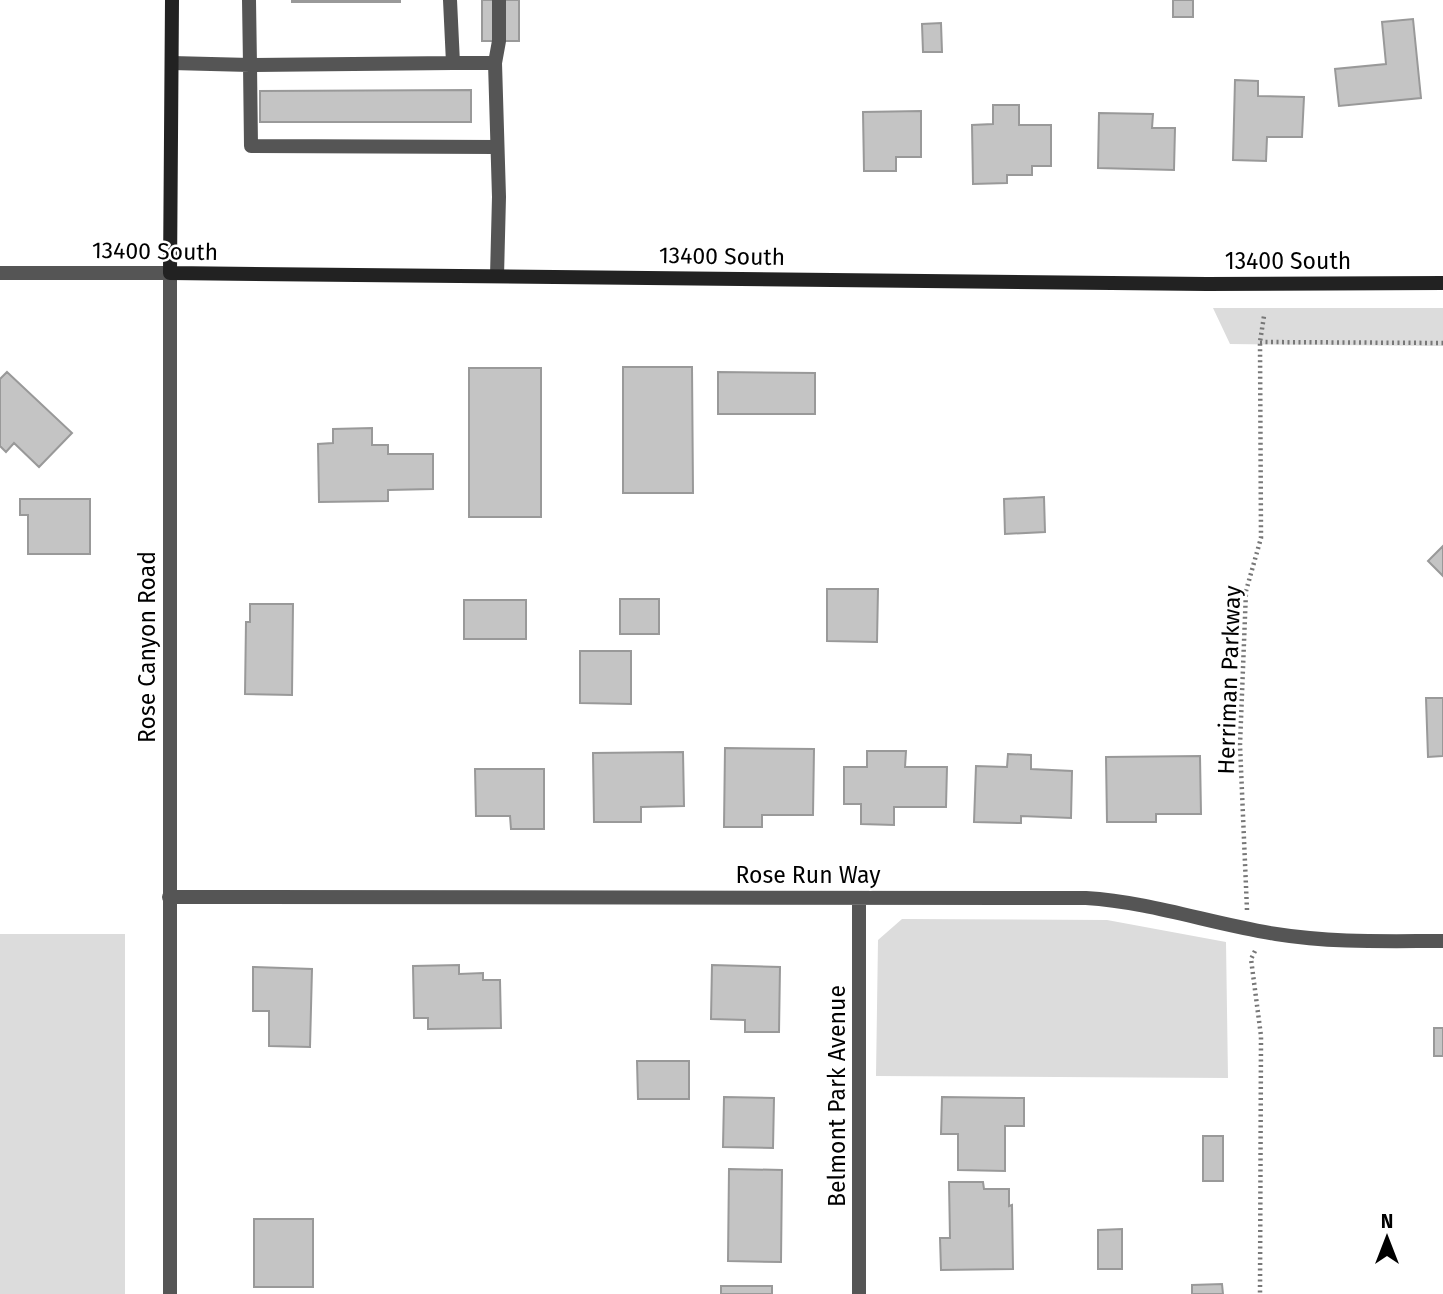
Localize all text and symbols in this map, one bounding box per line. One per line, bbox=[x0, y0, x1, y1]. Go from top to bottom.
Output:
street label: 13400 South bbox=[92, 236, 218, 266]
street label: 13400 South bbox=[659, 241, 785, 271]
street label: 13400 South bbox=[1225, 247, 1351, 275]
street label: Rose Canyon Road bbox=[133, 551, 161, 743]
street label: Herriman Parkway bbox=[1212, 584, 1246, 775]
street label: Rose Run Way bbox=[735, 861, 881, 889]
street label: Belmont Park Avenue bbox=[823, 985, 851, 1207]
north arrow bbox=[1352, 1203, 1422, 1273]
text: N bbox=[1381, 1210, 1393, 1233]

